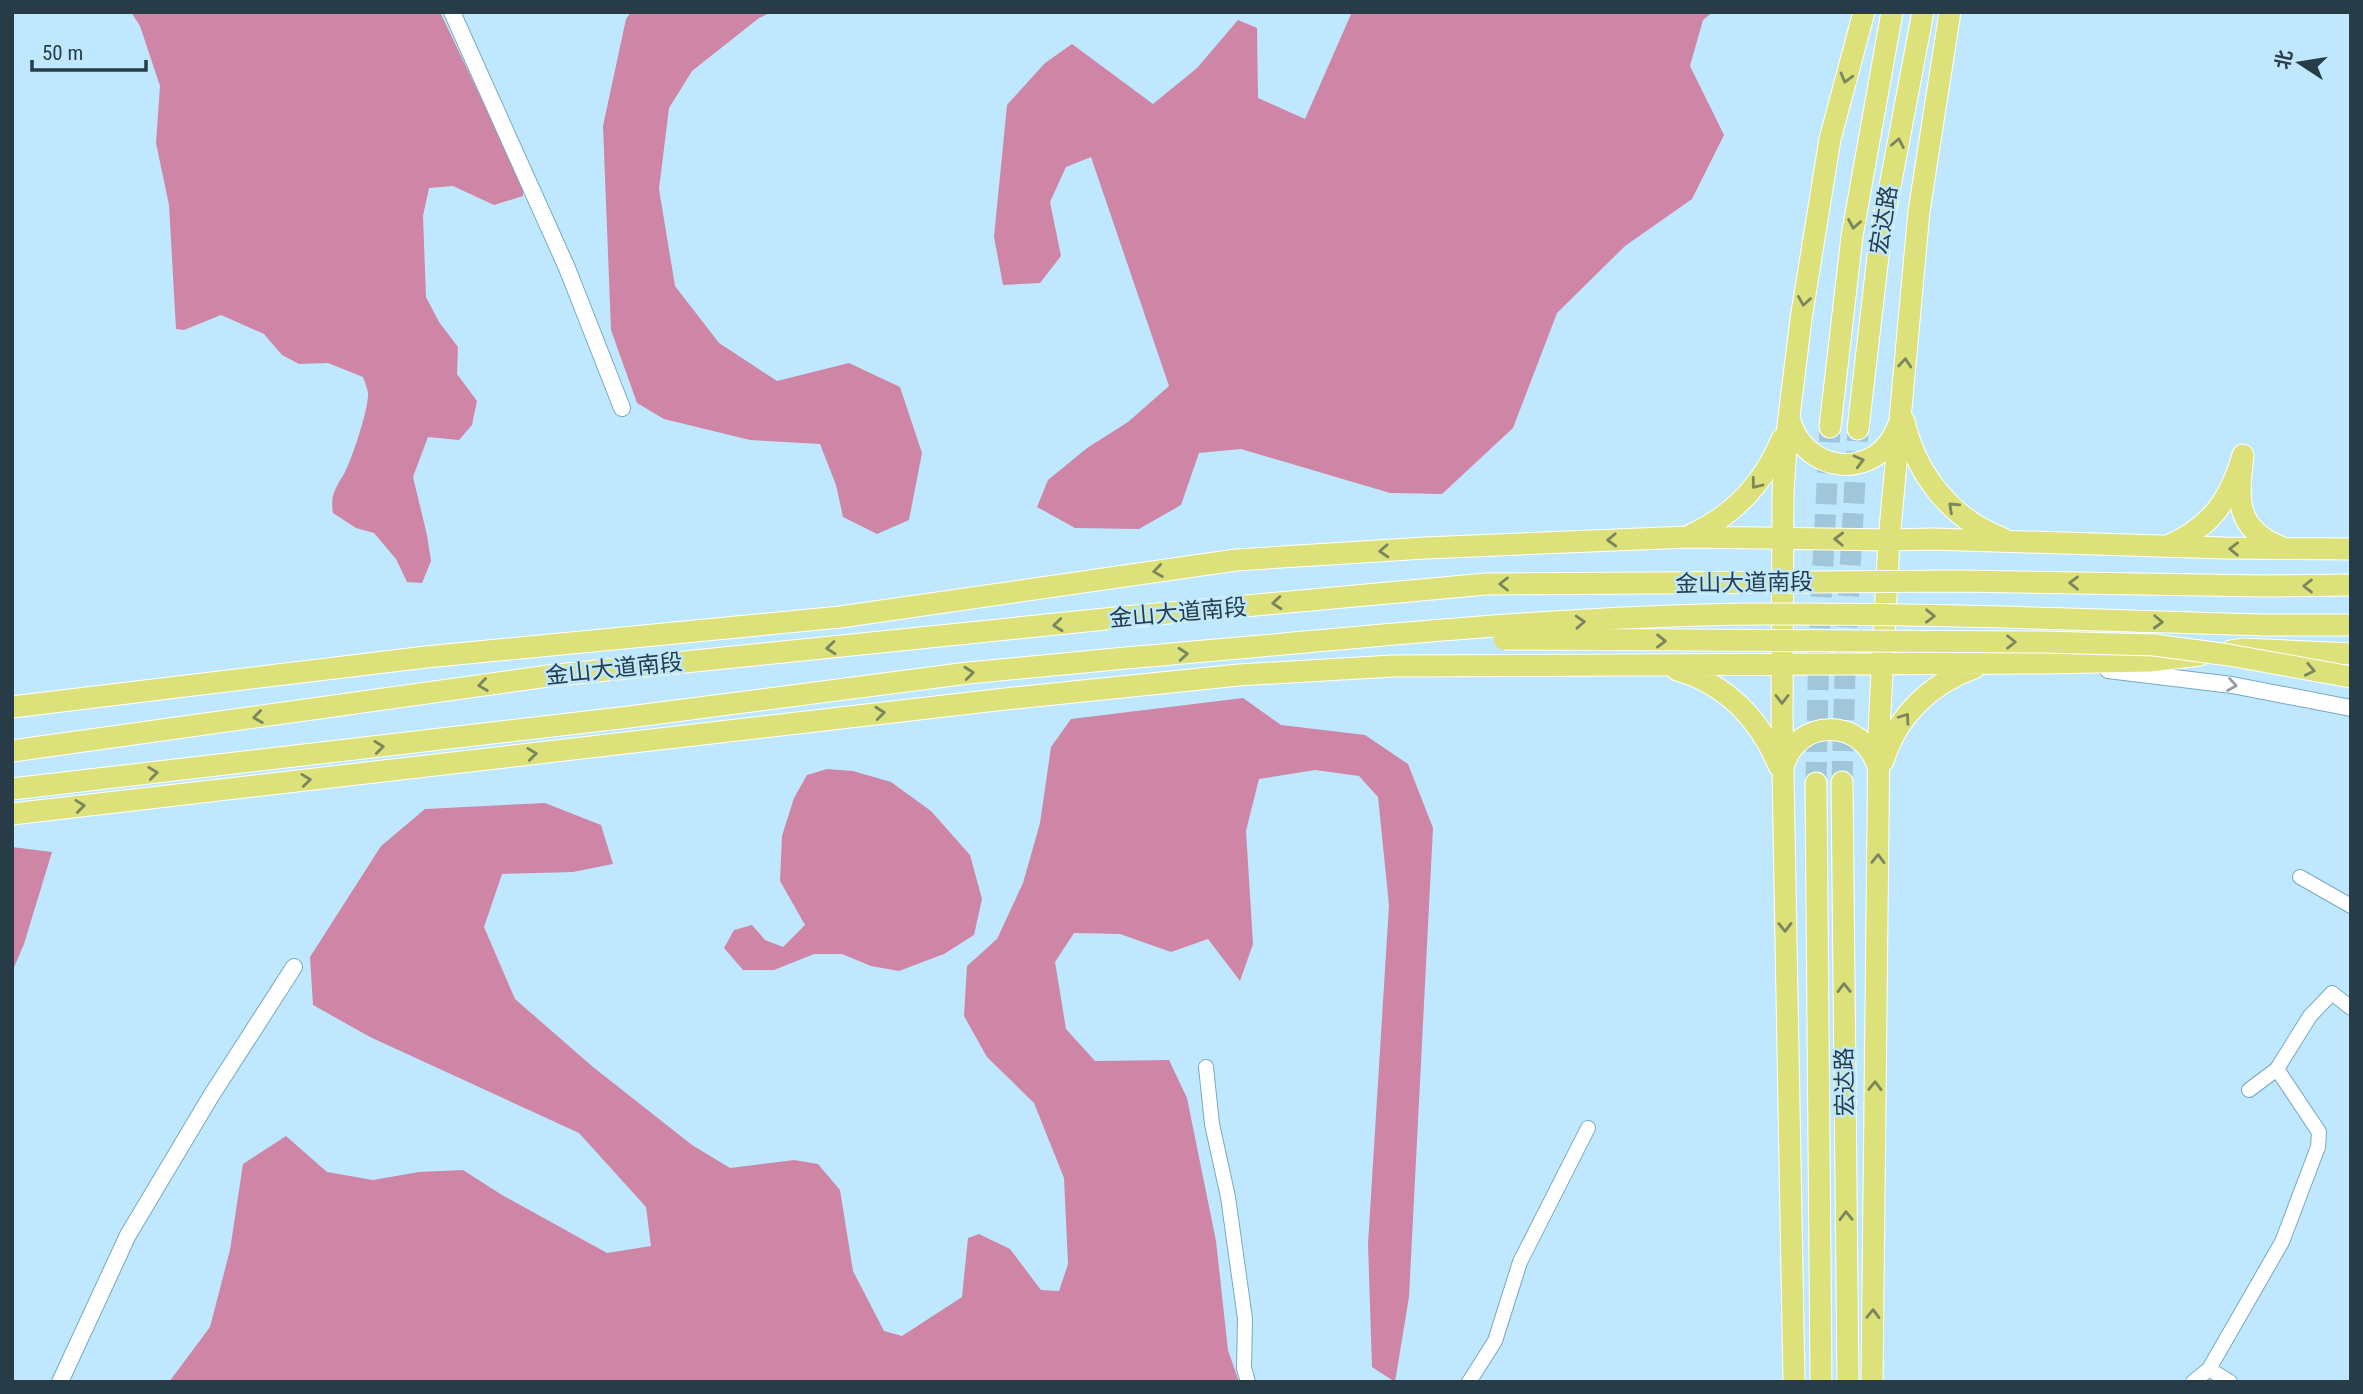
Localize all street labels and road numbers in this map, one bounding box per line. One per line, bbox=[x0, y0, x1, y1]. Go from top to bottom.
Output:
street label: 宏达路 bbox=[1865, 184, 1903, 256]
street label: 金山大道南段 bbox=[1675, 568, 1813, 598]
street label: 金山大道南段 bbox=[1108, 594, 1248, 632]
street label: 金山大道南段 bbox=[544, 648, 684, 690]
street label: 宏达路 bbox=[1831, 1047, 1859, 1117]

